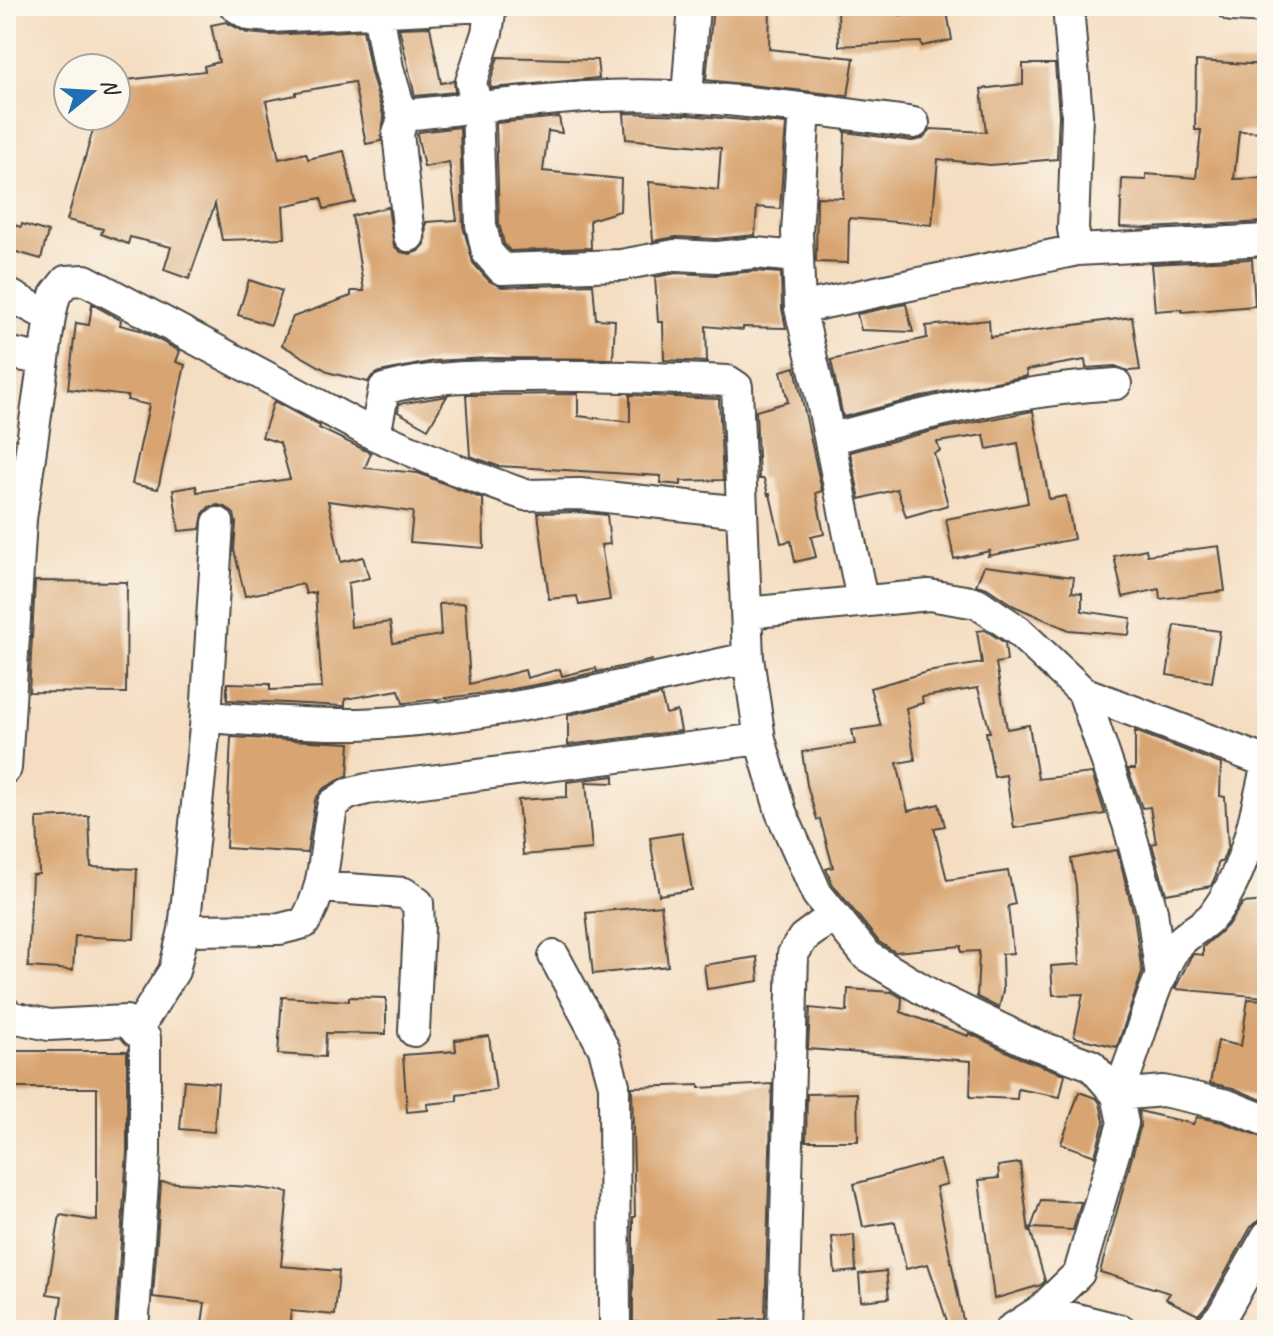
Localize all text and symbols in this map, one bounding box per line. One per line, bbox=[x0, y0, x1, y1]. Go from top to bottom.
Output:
north arrow bbox=[52, 52, 132, 132]
text: N bbox=[95, 75, 127, 100]

